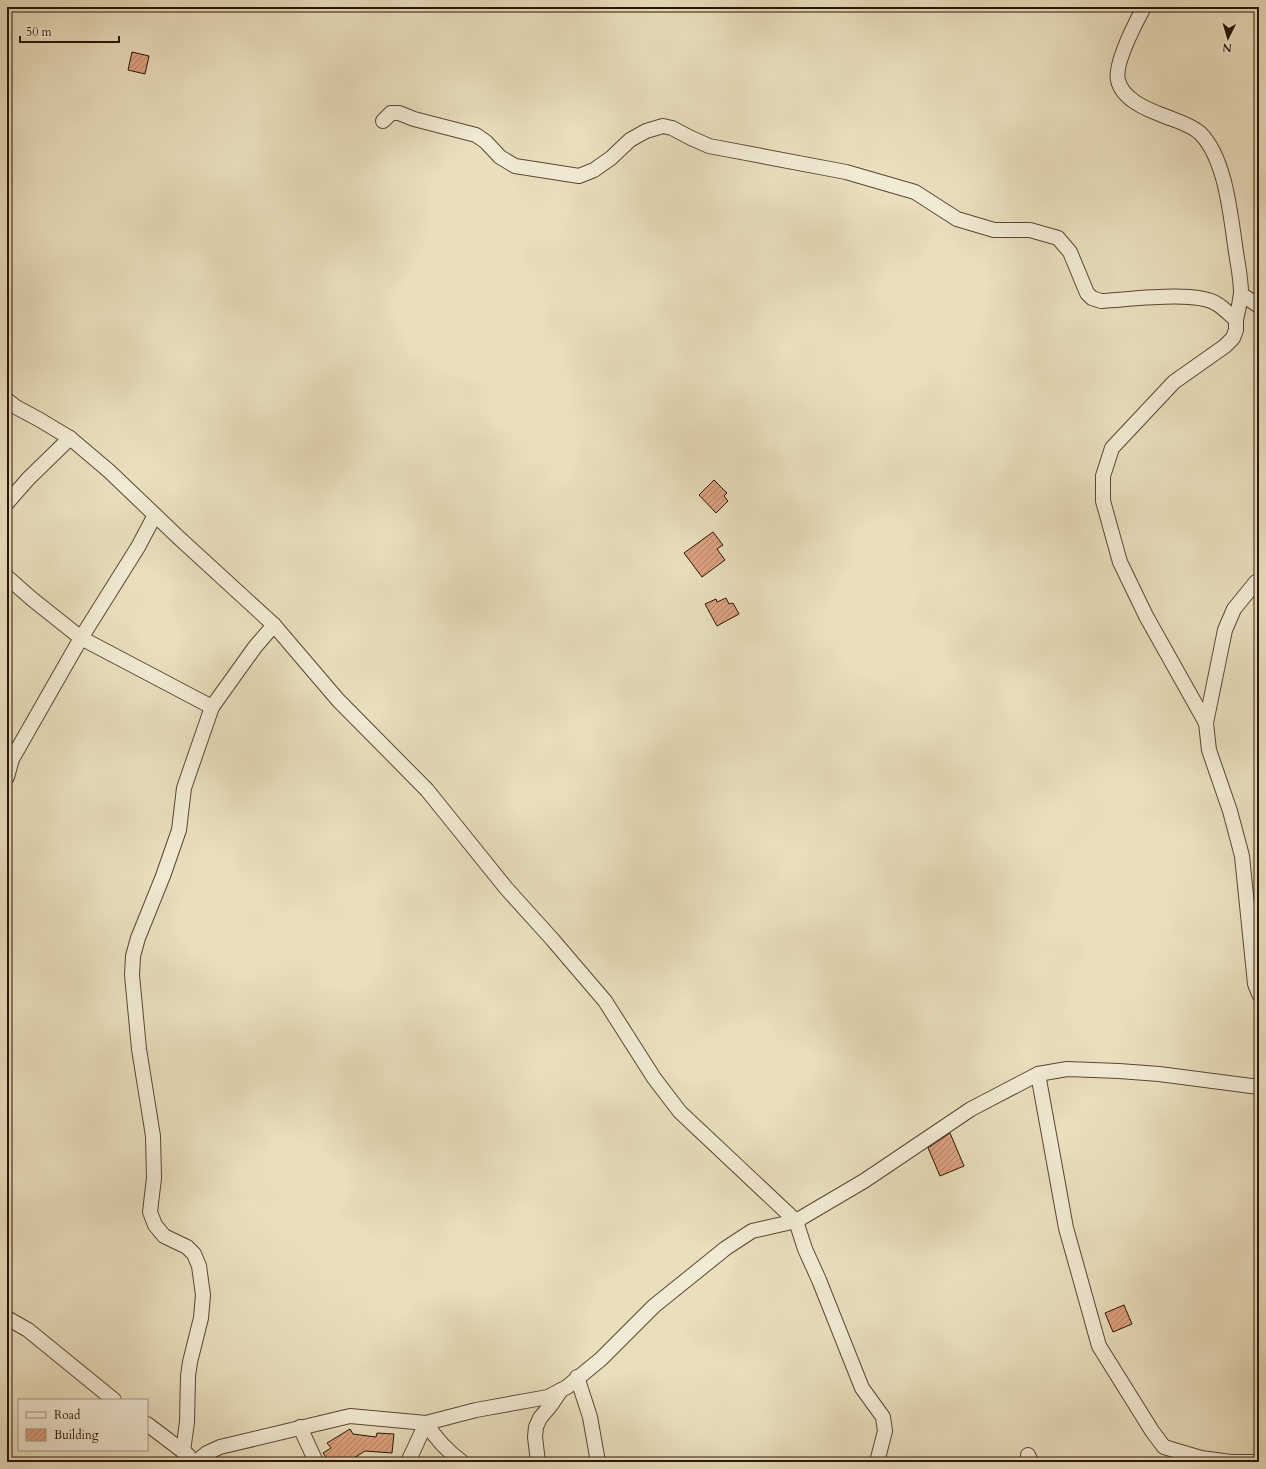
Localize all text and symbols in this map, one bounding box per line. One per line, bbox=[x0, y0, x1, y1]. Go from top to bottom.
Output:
scale bar bbox=[20, 18, 119, 44]
north arrow bbox=[1208, 18, 1248, 58]
text: 50 m bbox=[26, 24, 53, 40]
text: N bbox=[1221, 40, 1233, 55]
legend bbox=[18, 1399, 148, 1451]
text: Road bbox=[54, 1407, 81, 1423]
text: Building bbox=[54, 1427, 99, 1443]

